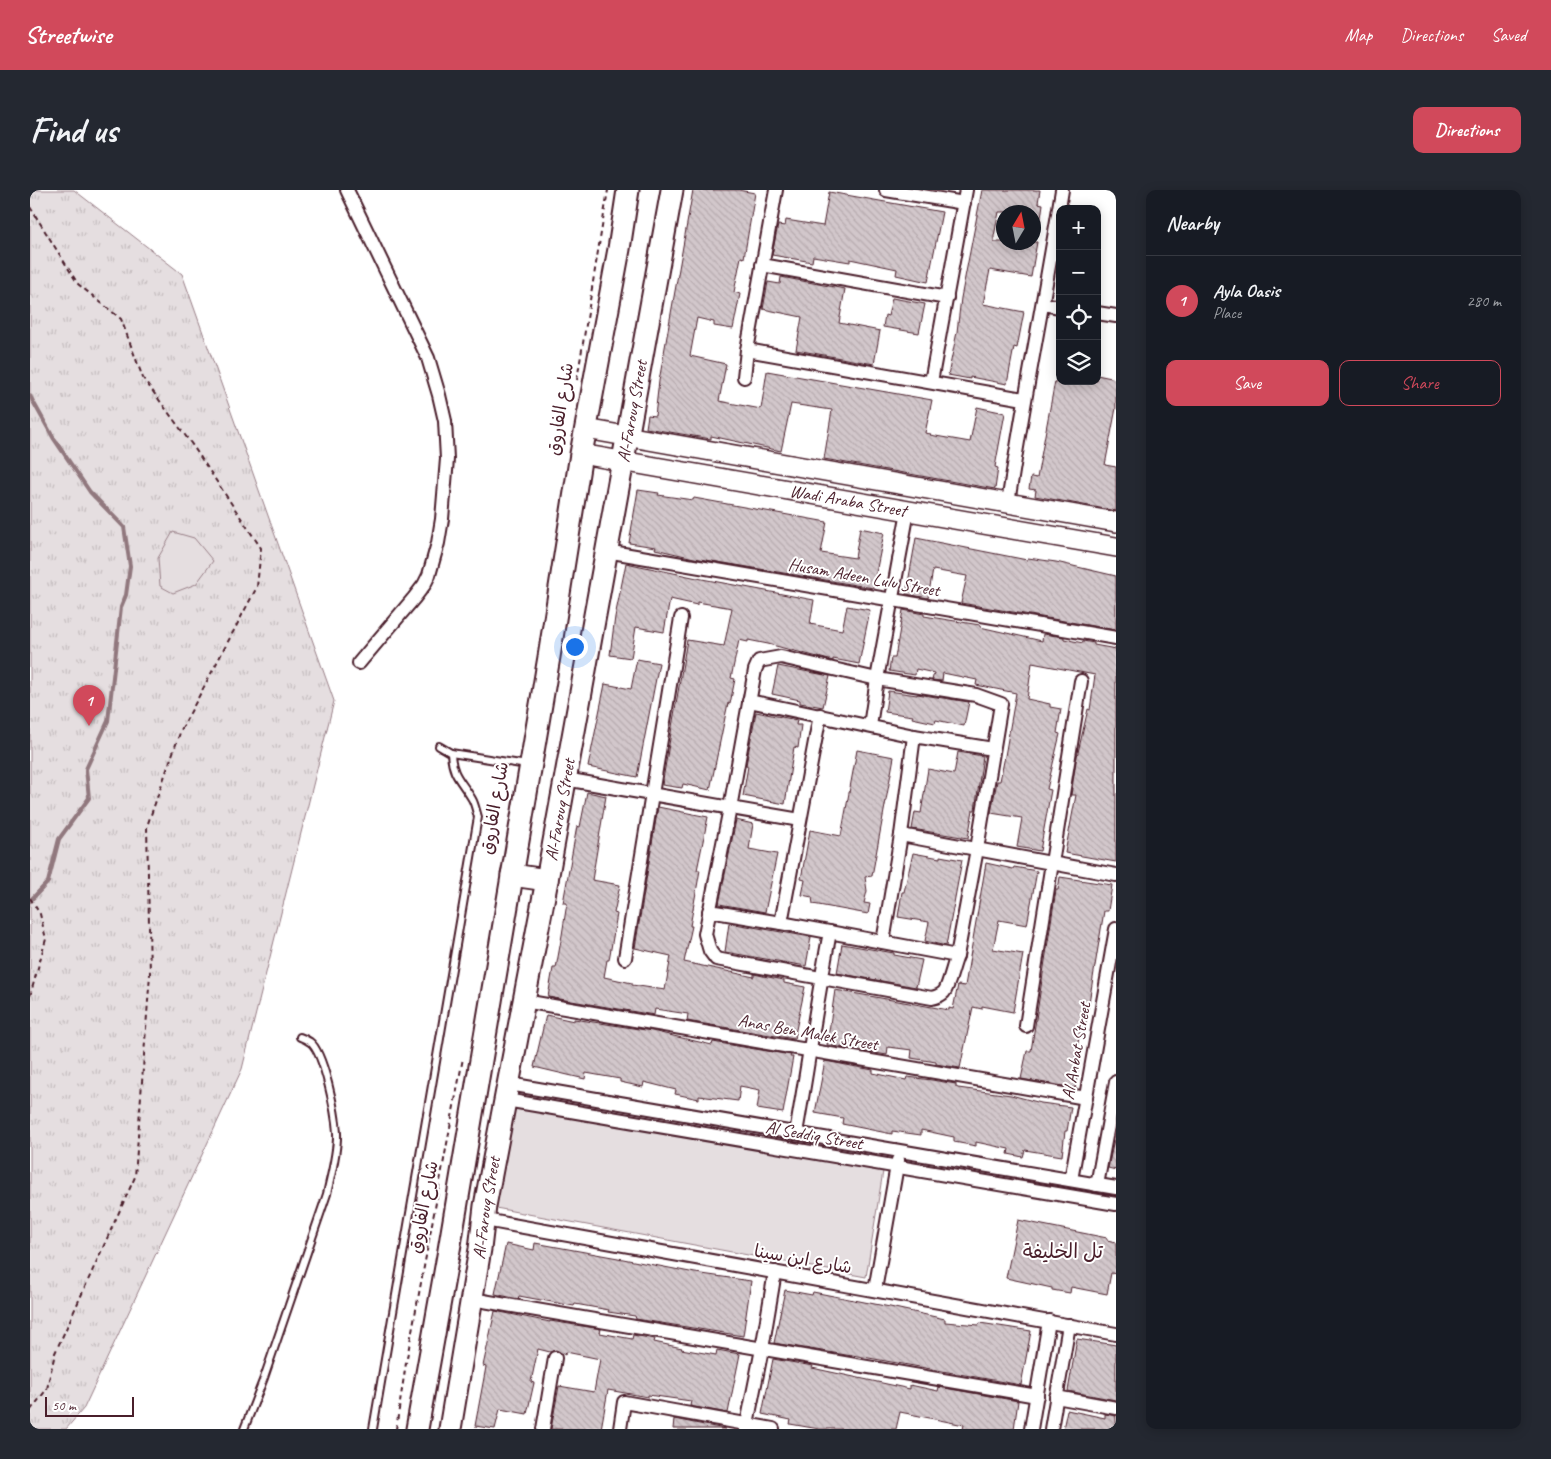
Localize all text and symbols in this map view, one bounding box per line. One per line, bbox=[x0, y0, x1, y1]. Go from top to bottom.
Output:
text: Streetwise bbox=[25, 20, 111, 50]
text: Map bbox=[1345, 24, 1372, 46]
text: Directions bbox=[1400, 24, 1463, 46]
text: Saved bbox=[1491, 24, 1526, 46]
button: Directions bbox=[1413, 107, 1521, 153]
text: Find us bbox=[30, 108, 117, 153]
north arrow bbox=[996, 205, 1041, 250]
map controls bbox=[1056, 205, 1101, 385]
button: + bbox=[1056, 205, 1101, 250]
text: Nearby bbox=[1166, 210, 1219, 236]
button: − bbox=[1056, 250, 1101, 295]
text: Ayla Oasis bbox=[1213, 279, 1280, 303]
text: 1 bbox=[1178, 291, 1186, 311]
text: 280 m bbox=[1467, 291, 1501, 311]
button: locate bbox=[1056, 295, 1101, 340]
text: Place bbox=[1213, 303, 1241, 323]
button: layers bbox=[1056, 340, 1101, 385]
street label: Al-Farouq Street bbox=[612, 357, 652, 464]
button: Save bbox=[1166, 360, 1329, 406]
button: Share bbox=[1339, 360, 1501, 406]
street label: شارع الفاروق bbox=[542, 361, 579, 457]
street label: Wadi Araba Street bbox=[788, 479, 911, 522]
street label: Husam Adeen Lulu Street bbox=[787, 553, 943, 601]
your location bbox=[562, 634, 588, 660]
pin: 1 bbox=[73, 685, 105, 726]
street label: Al-Farouq Street bbox=[540, 755, 580, 862]
street label: شارع الفاروق bbox=[475, 760, 514, 856]
street label: Al Anbat Street bbox=[1057, 999, 1096, 1101]
street label: Anas Ben Malek Street bbox=[736, 1009, 882, 1055]
street label: Al Seddiq Street bbox=[764, 1116, 866, 1155]
street label: Al-Farouq Street bbox=[468, 1153, 505, 1261]
street label: شارع الفاروق bbox=[403, 1159, 444, 1255]
district label: تل الخليفة bbox=[1023, 1239, 1103, 1264]
street label: شارع ابن سينا bbox=[752, 1240, 854, 1279]
scale bar bbox=[45, 1394, 134, 1417]
text: 50 m bbox=[52, 1397, 76, 1414]

